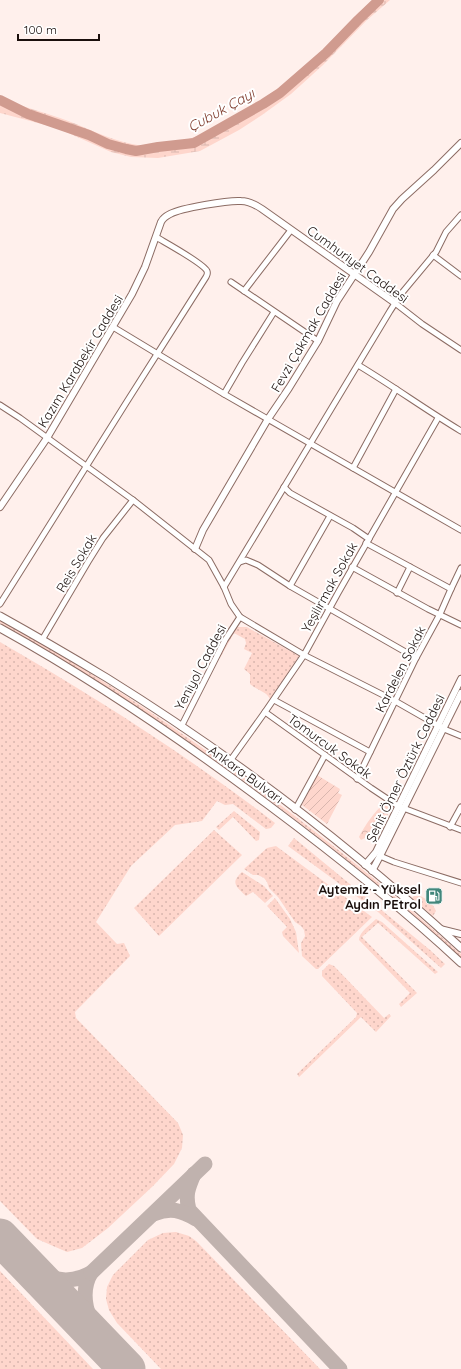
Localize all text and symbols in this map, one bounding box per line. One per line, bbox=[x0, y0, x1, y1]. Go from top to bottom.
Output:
scale bar bbox=[18, 16, 99, 42]
text: 100 m bbox=[24, 22, 57, 37]
water label: Çubuk Çayı bbox=[185, 84, 258, 136]
street label: Cumhuriyet Caddesi bbox=[304, 222, 412, 306]
street label: Fevzi Çakmak Caddesi bbox=[267, 269, 349, 395]
street label: Kazım Karabekir Caddesi bbox=[34, 292, 126, 430]
street label: Reis Sokak bbox=[52, 531, 100, 595]
street label: Yeşilırmak Sokak bbox=[298, 539, 360, 635]
street label: Yeniyol Caddesi bbox=[171, 622, 229, 712]
street label: Kardelen Sokak bbox=[371, 623, 429, 715]
street label: Şehit Ömer Öztürk Caddesi bbox=[362, 692, 448, 844]
street label: Tomurcuk Sokak bbox=[285, 710, 375, 782]
street label: Ankara Bulvarı bbox=[206, 742, 286, 806]
place label: Aytemiz - Yüksel Aydın PEtrol bbox=[319, 881, 421, 912]
fuel station icon: Aytemiz - Yüksel Aydın PEtrol bbox=[424, 886, 444, 906]

